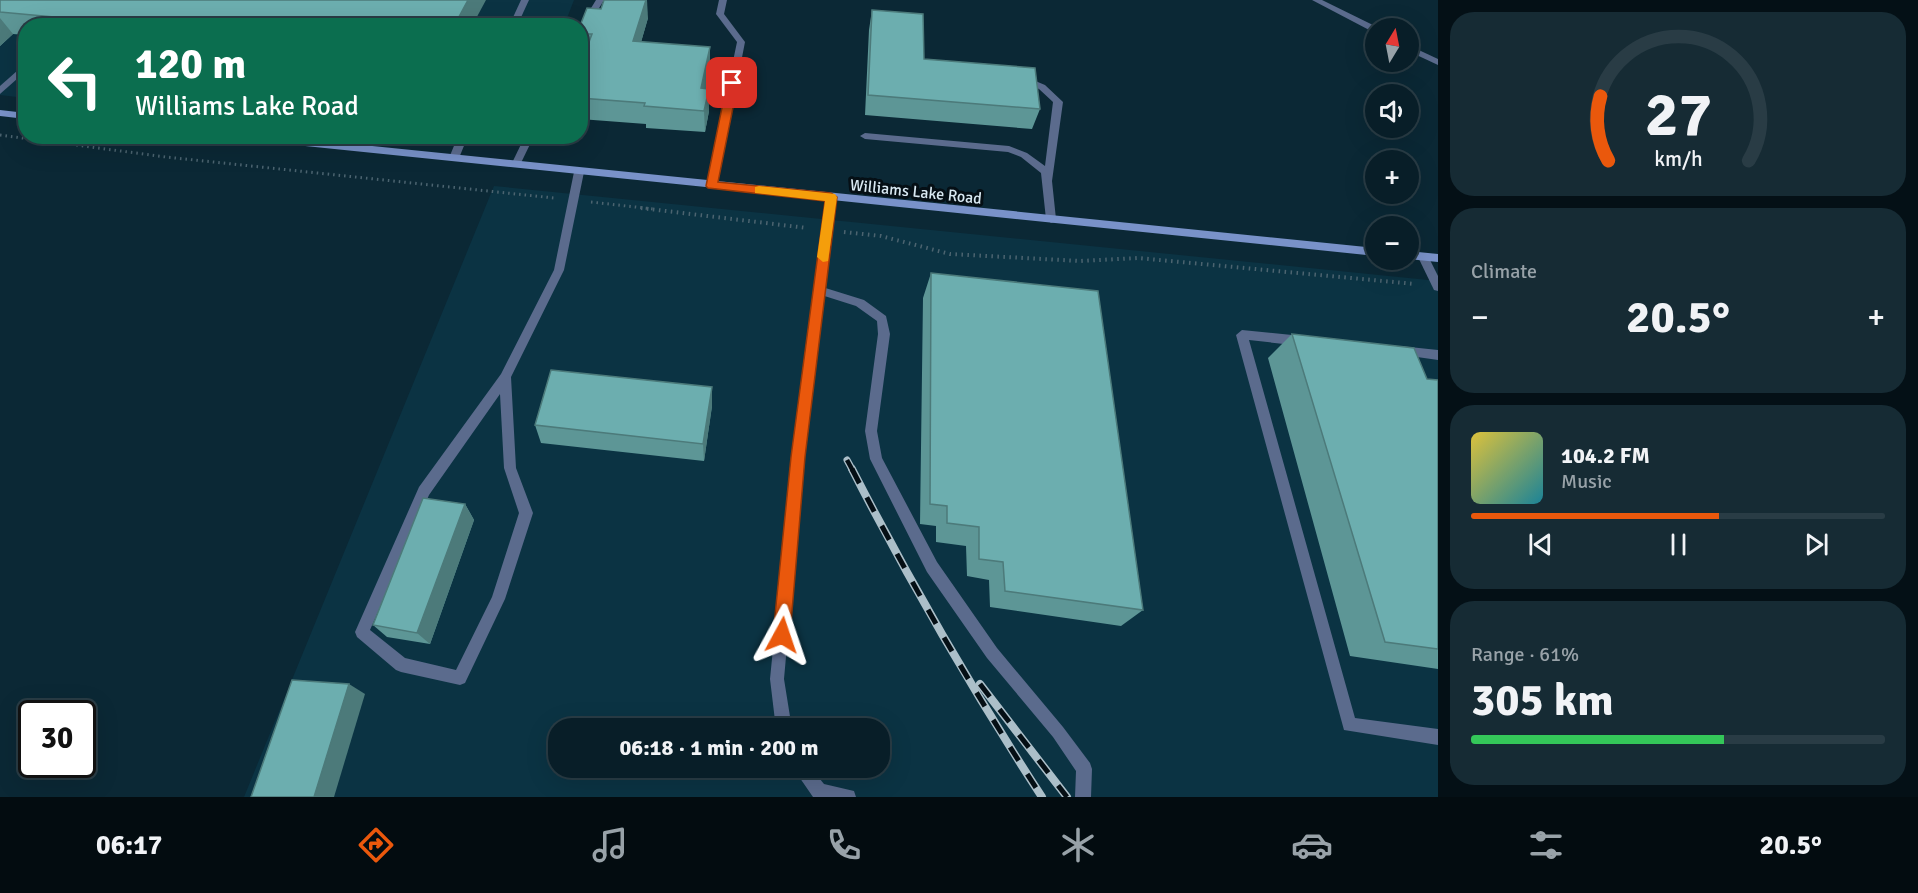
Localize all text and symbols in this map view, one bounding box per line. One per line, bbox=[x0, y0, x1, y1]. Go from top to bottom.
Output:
north arrow bbox=[1365, 18, 1419, 72]
map controls bbox=[1365, 18, 1419, 270]
text: 120 m bbox=[135, 39, 246, 90]
icon: left bbox=[36, 42, 114, 120]
pin bbox=[706, 57, 757, 108]
icon: arrive bbox=[715, 66, 748, 99]
text: 27 bbox=[1644, 76, 1712, 153]
button: sound bbox=[1365, 84, 1419, 138]
text: Williams Lake Road bbox=[135, 90, 359, 123]
text: km/h bbox=[1654, 147, 1702, 173]
button: + bbox=[1365, 150, 1419, 204]
street label: Williams Lake Road bbox=[849, 175, 983, 209]
button: − bbox=[1365, 216, 1419, 270]
text: Climate bbox=[1471, 259, 1537, 284]
text: 20.5° bbox=[1626, 290, 1730, 345]
text: − bbox=[1471, 297, 1489, 338]
text: + bbox=[1867, 297, 1885, 338]
text: 104.2 FM bbox=[1561, 442, 1650, 469]
text: Music bbox=[1561, 469, 1612, 494]
icon: previous bbox=[1524, 528, 1557, 561]
icon: pause bbox=[1662, 528, 1695, 561]
icon: next bbox=[1800, 528, 1833, 561]
position arrow bbox=[750, 603, 814, 667]
text: Range · 61% bbox=[1471, 642, 1579, 667]
text: 305 km bbox=[1471, 673, 1614, 728]
speed limit sign: 30 bbox=[18, 700, 96, 778]
text: 06:18 · 1 min · 200 m bbox=[619, 734, 819, 761]
icon: directions bbox=[355, 824, 397, 866]
icon: music bbox=[589, 824, 631, 866]
icon: phone bbox=[823, 824, 865, 866]
icon: climate bbox=[1057, 824, 1099, 866]
icon: car bbox=[1291, 824, 1333, 866]
icon: filters bbox=[1525, 824, 1567, 866]
text: 06:17 bbox=[96, 829, 162, 862]
text: 20.5° bbox=[1760, 829, 1822, 862]

